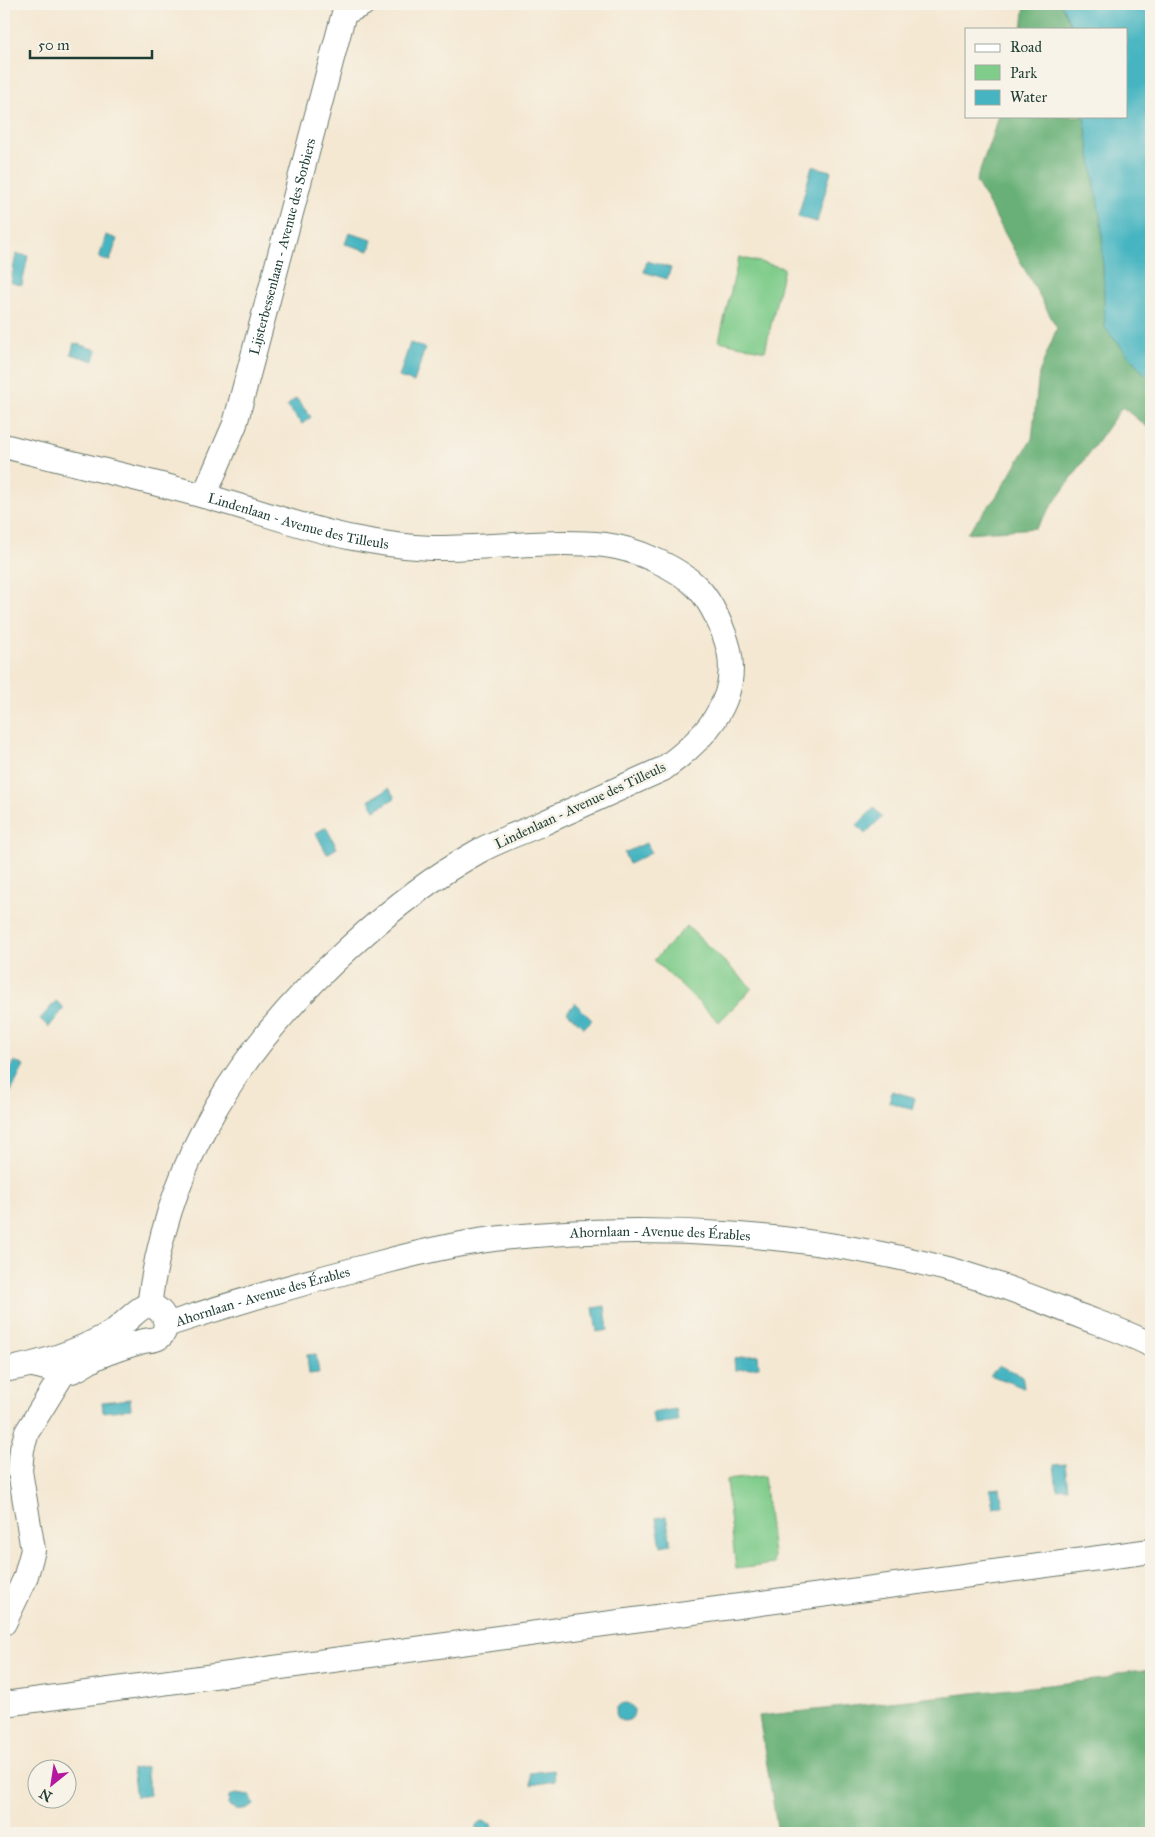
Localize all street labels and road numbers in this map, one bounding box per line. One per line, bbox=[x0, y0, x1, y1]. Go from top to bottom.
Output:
street label: Lijsterbessenlaan - Avenue des Sorbiers bbox=[246, 137, 319, 357]
street label: Lindenlaan - Avenue des Tilleuls bbox=[206, 489, 390, 553]
street label: Lindenlaan - Avenue des Tilleuls bbox=[492, 758, 668, 853]
street label: Ahornlaan - Avenue des Érables bbox=[568, 1223, 751, 1245]
street label: Ahornlaan - Avenue des Érables bbox=[173, 1263, 352, 1331]

